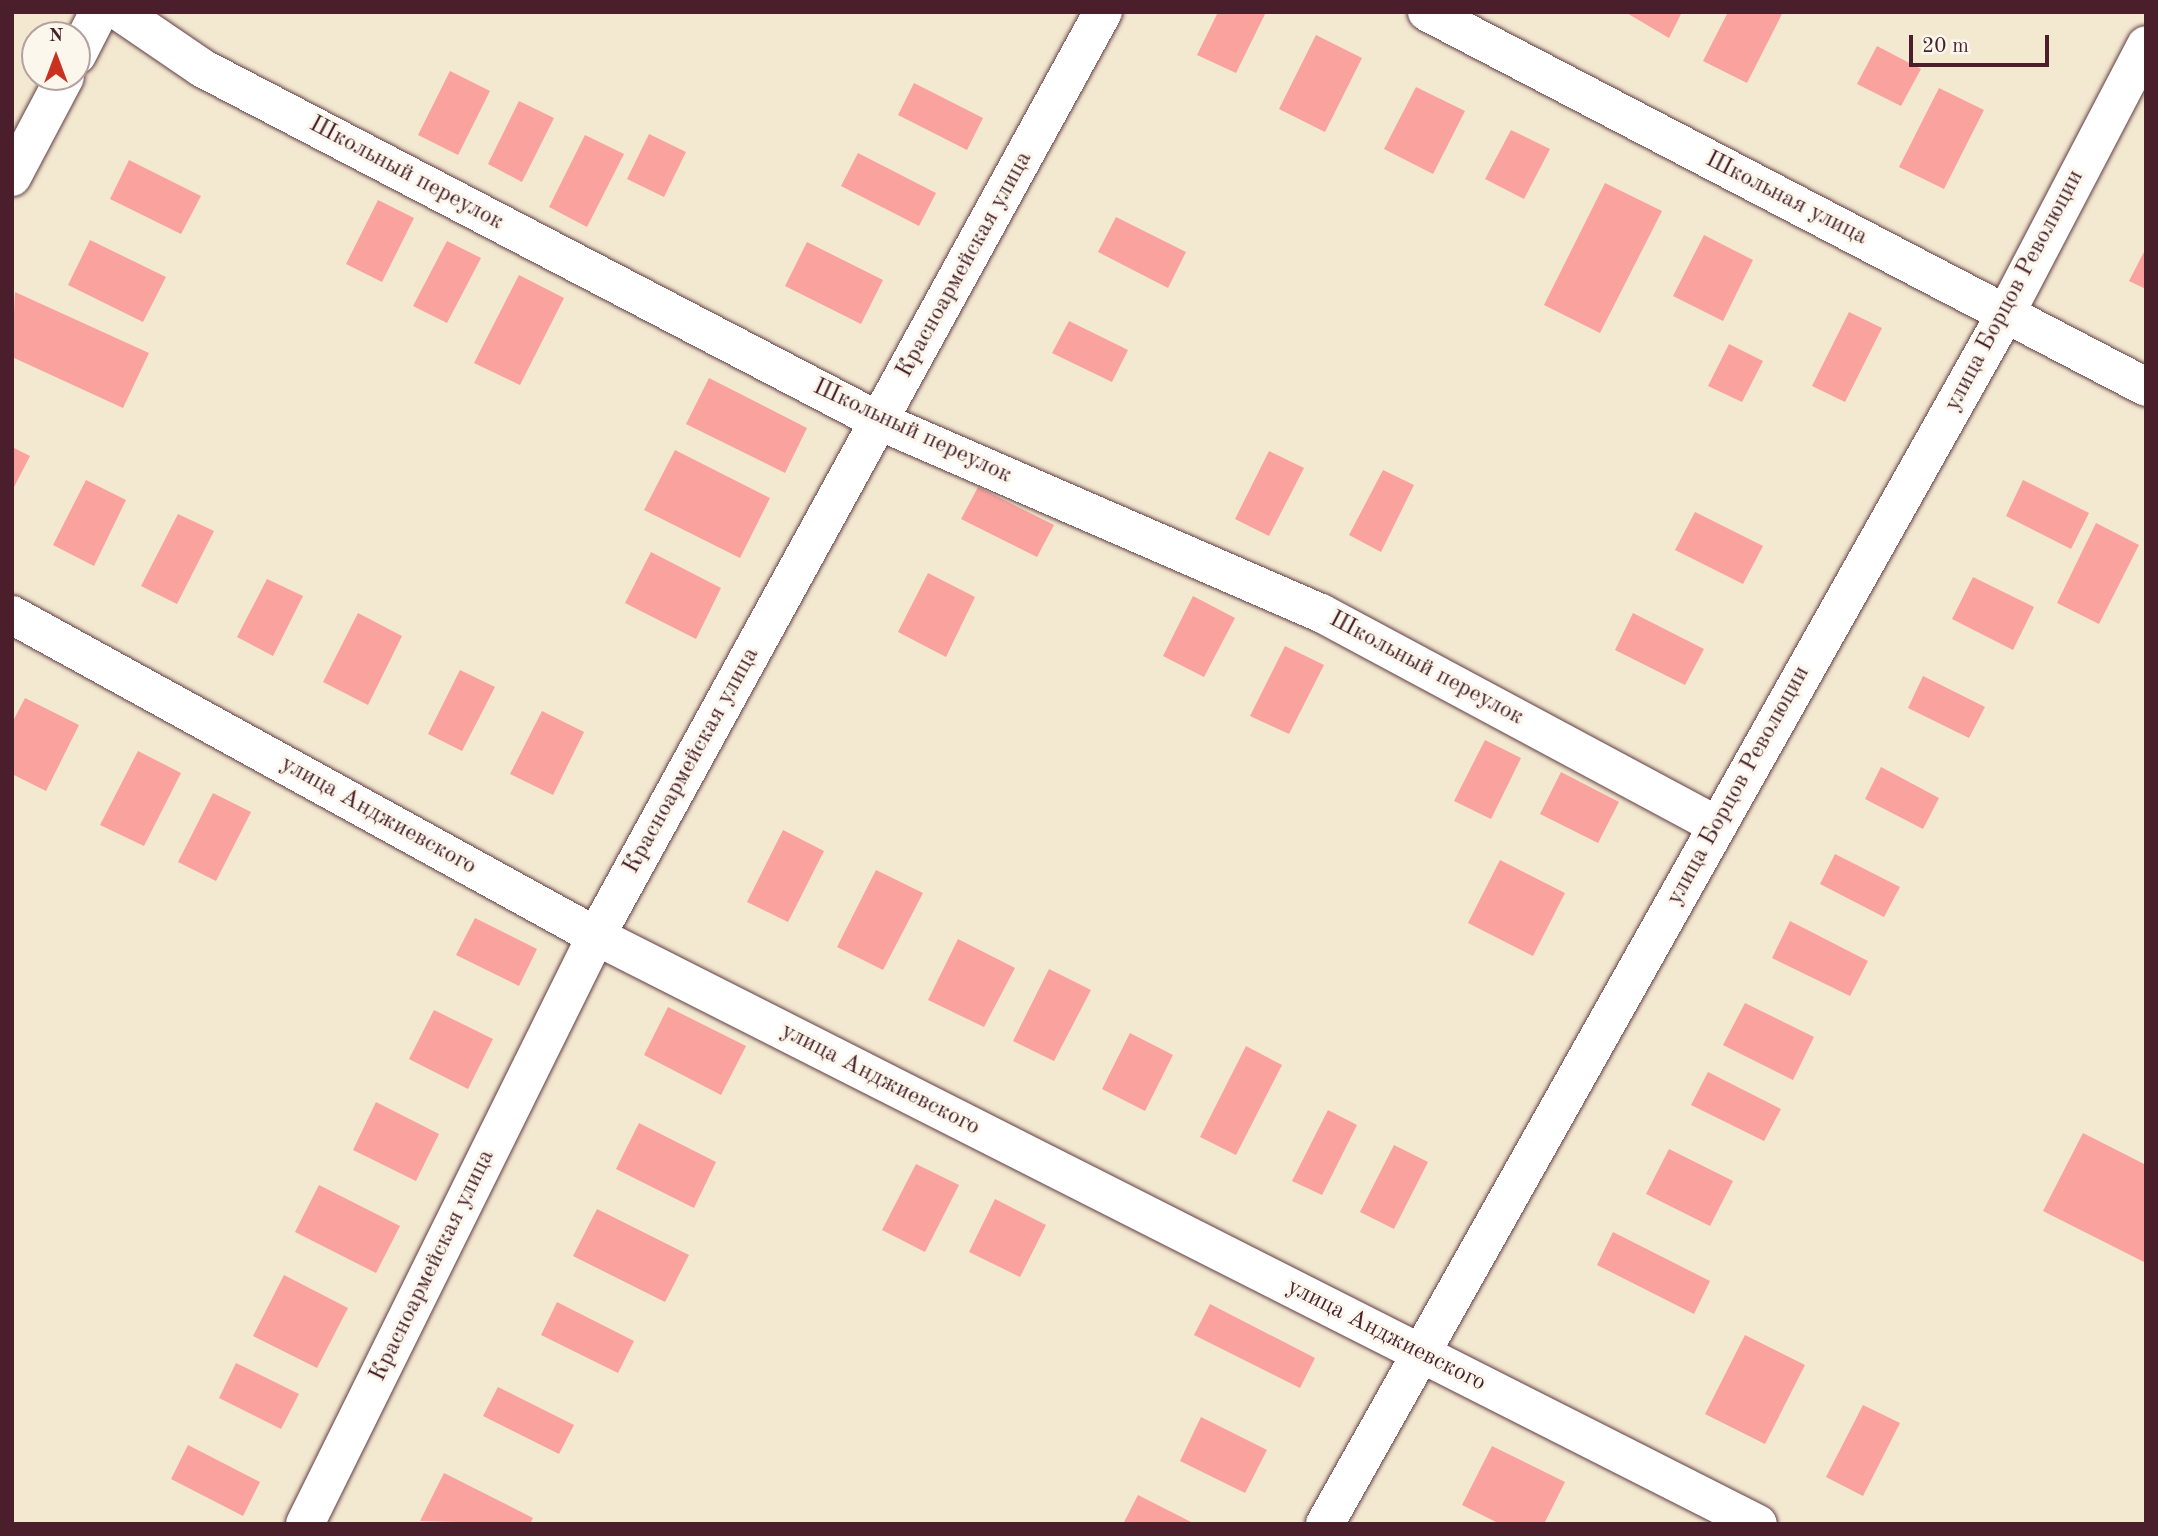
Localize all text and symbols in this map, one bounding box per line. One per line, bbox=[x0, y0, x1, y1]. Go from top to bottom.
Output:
north arrow bbox=[21, 21, 91, 91]
scale bar bbox=[1913, 21, 2053, 65]
text: N bbox=[49, 27, 63, 46]
text: 20 m bbox=[1922, 36, 1969, 57]
street label: Школьный переулок bbox=[304, 111, 508, 237]
street label: Школьная улица bbox=[1700, 146, 1872, 252]
street label: Красноармейская улица bbox=[891, 147, 1039, 383]
street label: улица Борцов Революции bbox=[1939, 165, 2091, 417]
street label: Школьный переулок bbox=[808, 373, 1016, 491]
street label: Школьный переулок bbox=[1324, 606, 1528, 732]
street label: Красноармейская улица bbox=[618, 643, 766, 879]
street label: улица Борцов Революции bbox=[1661, 661, 1817, 911]
street label: улица Анджиевского bbox=[275, 750, 481, 882]
street label: улица Анджиевского bbox=[776, 1017, 984, 1143]
street label: Красноармейская улица bbox=[364, 1145, 502, 1387]
street label: улица Анджиевского bbox=[1282, 1273, 1490, 1399]

